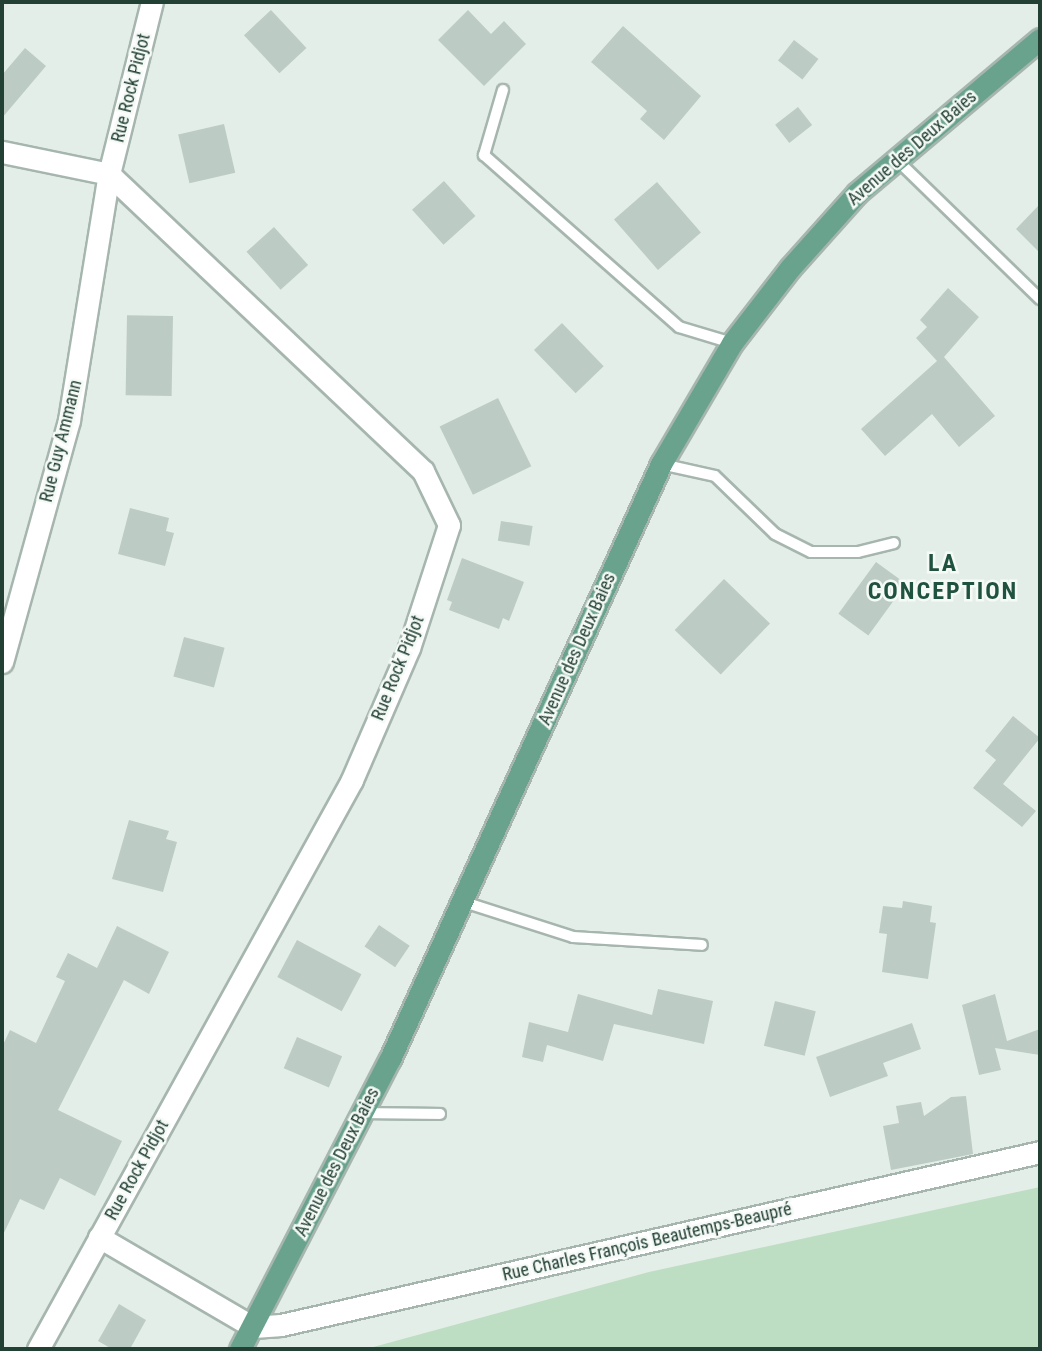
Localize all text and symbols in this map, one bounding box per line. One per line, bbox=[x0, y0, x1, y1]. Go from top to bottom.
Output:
street label: Rue Rock Pidjot bbox=[107, 31, 155, 145]
street label: Avenue des Deux Baies bbox=[843, 86, 981, 210]
street label: Rue Guy Ammann bbox=[35, 378, 87, 504]
district label: LA CONCEPTION bbox=[869, 550, 1017, 606]
street label: Avenue des Deux Baies bbox=[534, 570, 620, 728]
street label: Rue Rock Pidjot bbox=[367, 612, 429, 724]
street label: Avenue des Deux Baies bbox=[290, 1084, 384, 1240]
street label: Rue Rock Pidjot bbox=[101, 1116, 173, 1224]
street label: Rue Charles François Beautemps-Beaupré bbox=[500, 1198, 794, 1286]

